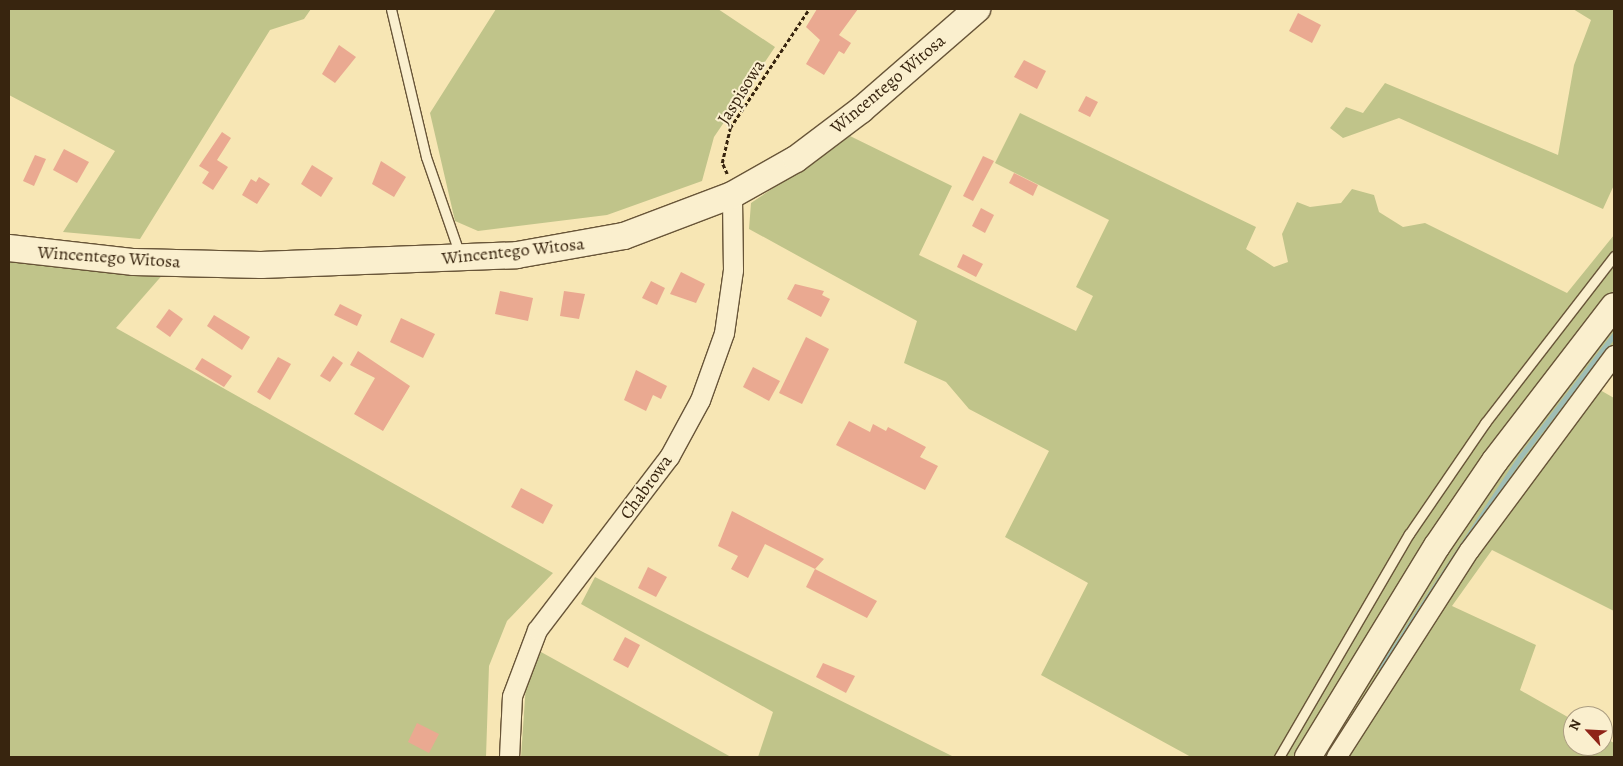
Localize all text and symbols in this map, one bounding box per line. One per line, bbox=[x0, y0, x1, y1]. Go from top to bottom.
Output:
street label: Wincentego Witosa bbox=[826, 30, 950, 138]
street label: Jaspisowa bbox=[713, 56, 769, 128]
street label: Wincentego Witosa bbox=[441, 233, 585, 269]
street label: Wincentego Witosa bbox=[37, 241, 181, 273]
street label: Chabrowa bbox=[615, 450, 677, 524]
north arrow bbox=[1563, 706, 1613, 756]
text: N bbox=[1564, 716, 1586, 734]

